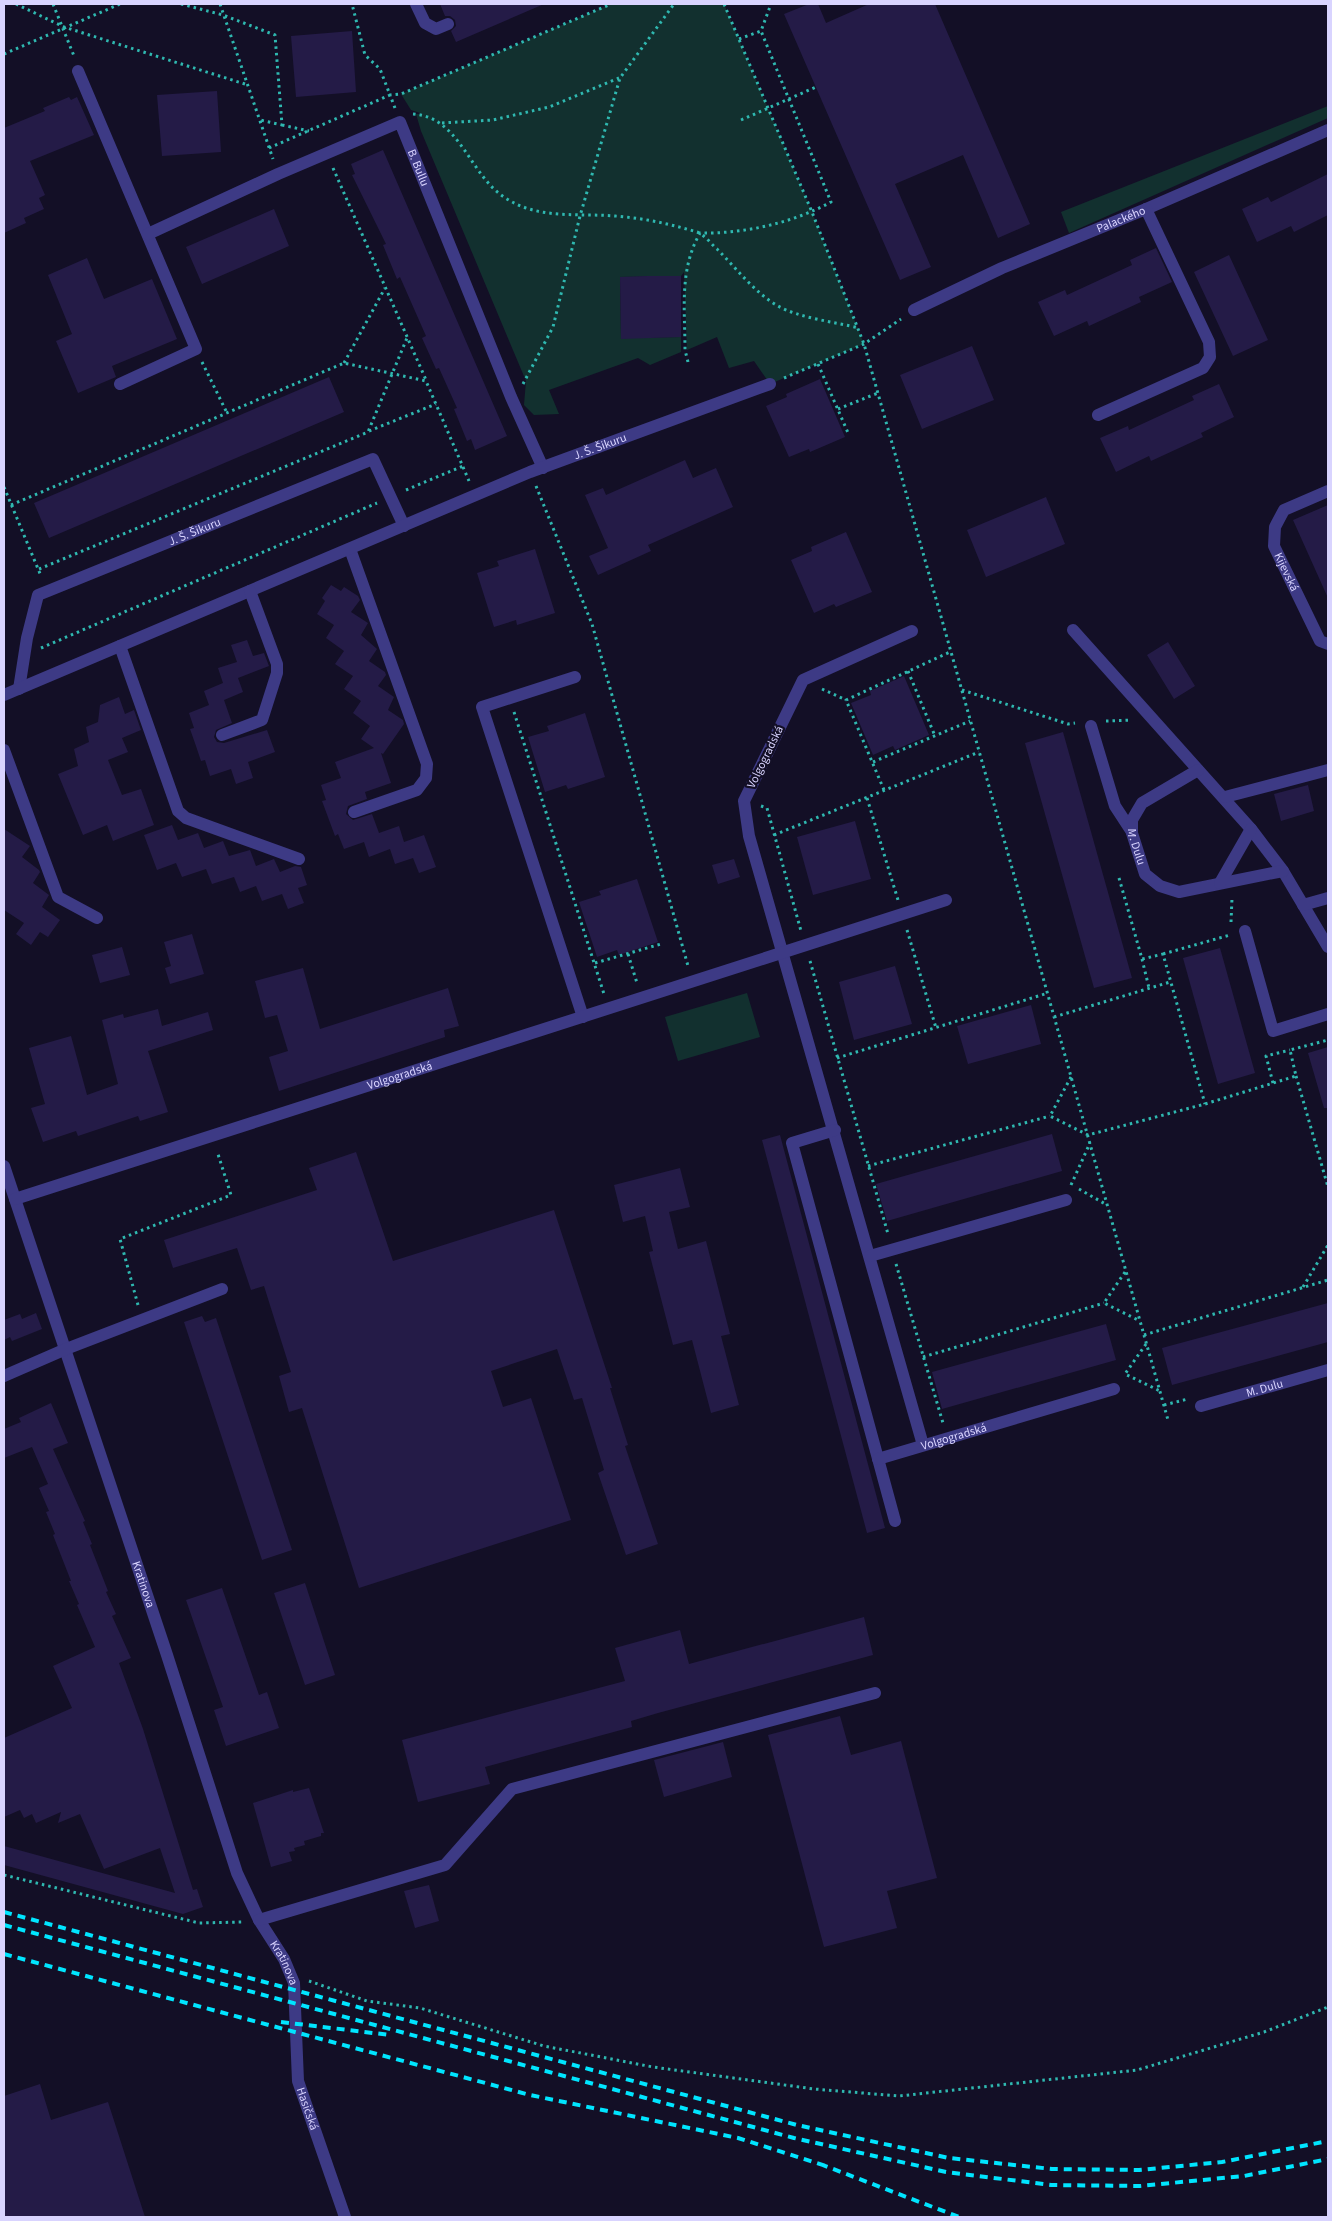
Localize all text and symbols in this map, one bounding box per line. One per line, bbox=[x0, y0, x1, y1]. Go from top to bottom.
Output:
street label: B. Bullu bbox=[403, 147, 433, 189]
street label: Palackého bbox=[1094, 202, 1148, 237]
street label: J. Š. Šikuru bbox=[571, 429, 629, 464]
street label: J. Š. Šikuru bbox=[166, 514, 224, 550]
street label: Kijevská bbox=[1269, 550, 1303, 594]
street label: Volgogradská bbox=[743, 723, 788, 791]
street label: M. Dulu bbox=[1123, 828, 1150, 867]
street label: Volgogradská bbox=[365, 1058, 435, 1094]
street label: M. Dulu bbox=[1244, 1375, 1285, 1402]
street label: Volgogradská bbox=[919, 1419, 989, 1455]
street label: Kratinova bbox=[127, 1559, 159, 1610]
street label: Kratinova bbox=[265, 1937, 302, 1988]
street label: Hasičská bbox=[292, 2085, 322, 2133]

